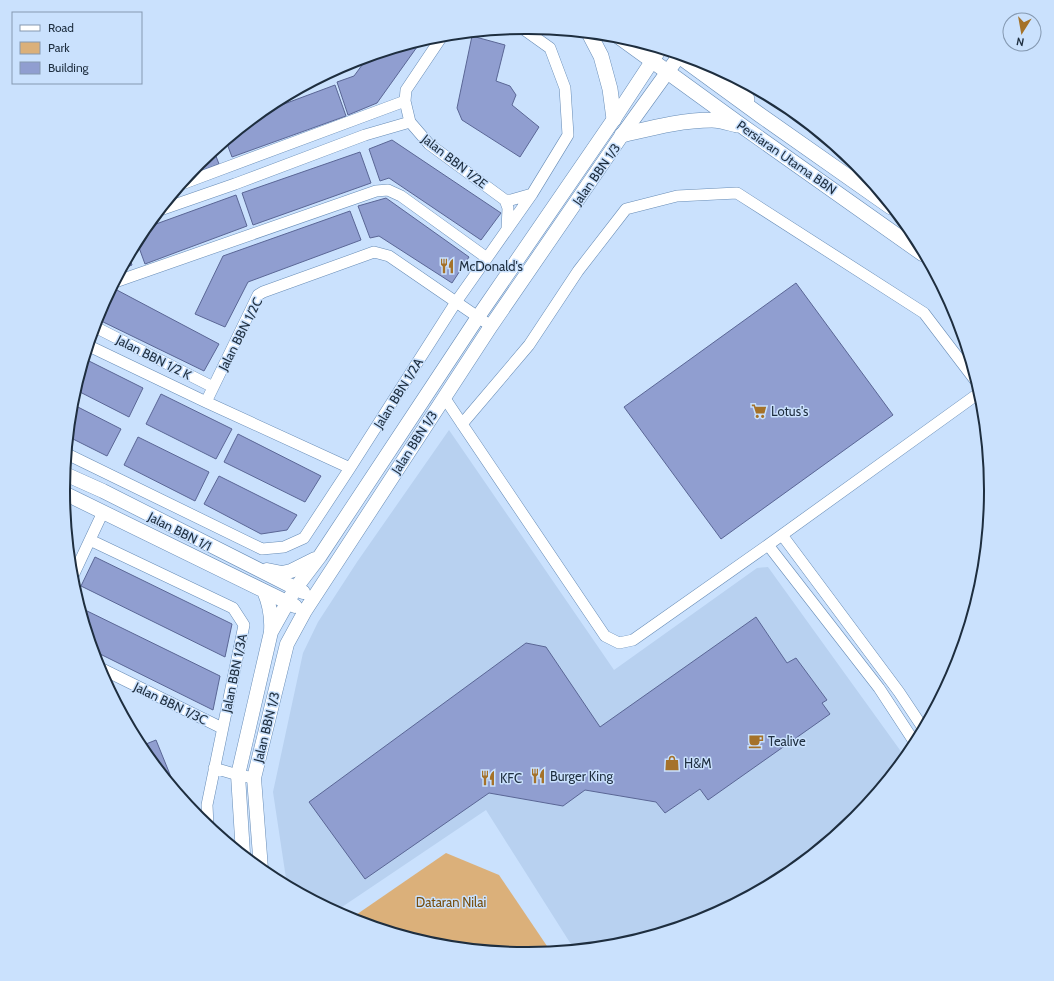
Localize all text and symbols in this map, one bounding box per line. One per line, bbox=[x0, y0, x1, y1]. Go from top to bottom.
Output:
legend bbox=[12, 12, 142, 84]
north arrow bbox=[1002, 12, 1042, 52]
text: Road bbox=[48, 20, 74, 35]
text: N bbox=[1015, 34, 1025, 49]
text: Park bbox=[48, 40, 70, 55]
text: Building bbox=[48, 60, 90, 75]
street label: Persiaran Utama BBN bbox=[734, 117, 840, 197]
street label: Jalan BBN 1/2E bbox=[418, 130, 491, 192]
street label: Jalan BBN 1/3 bbox=[568, 140, 623, 209]
restaurant icon: McDonald's bbox=[438, 257, 456, 275]
place label: McDonald's bbox=[459, 258, 524, 274]
street label: Jalan BBN 1/2C bbox=[214, 295, 265, 374]
street label: Jalan BBN 1/2 K bbox=[113, 331, 195, 383]
street label: Jalan BBN 1/2A bbox=[370, 355, 426, 432]
supermarket icon: Lotus's bbox=[750, 402, 768, 420]
place label: Lotus's bbox=[771, 403, 809, 419]
street label: Jalan BBN 1/3 bbox=[387, 407, 440, 477]
street label: Jalan BBN 1/1 bbox=[145, 508, 214, 554]
street label: Jalan BBN 1/3A bbox=[218, 632, 250, 715]
street label: Jalan BBN 1/3C bbox=[131, 678, 210, 728]
street label: Jalan BBN 1/3 bbox=[249, 690, 282, 765]
cafe icon: Tealive bbox=[747, 732, 765, 750]
place label: Tealive bbox=[768, 733, 806, 749]
shop icon: H&M bbox=[663, 754, 681, 772]
place label: H&M bbox=[684, 755, 712, 771]
restaurant icon: Burger King bbox=[529, 767, 547, 785]
place label: Burger King bbox=[550, 768, 613, 784]
restaurant icon: KFC bbox=[479, 769, 497, 787]
place label: KFC bbox=[500, 770, 522, 786]
park label: Dataran Nilai bbox=[416, 894, 486, 910]

